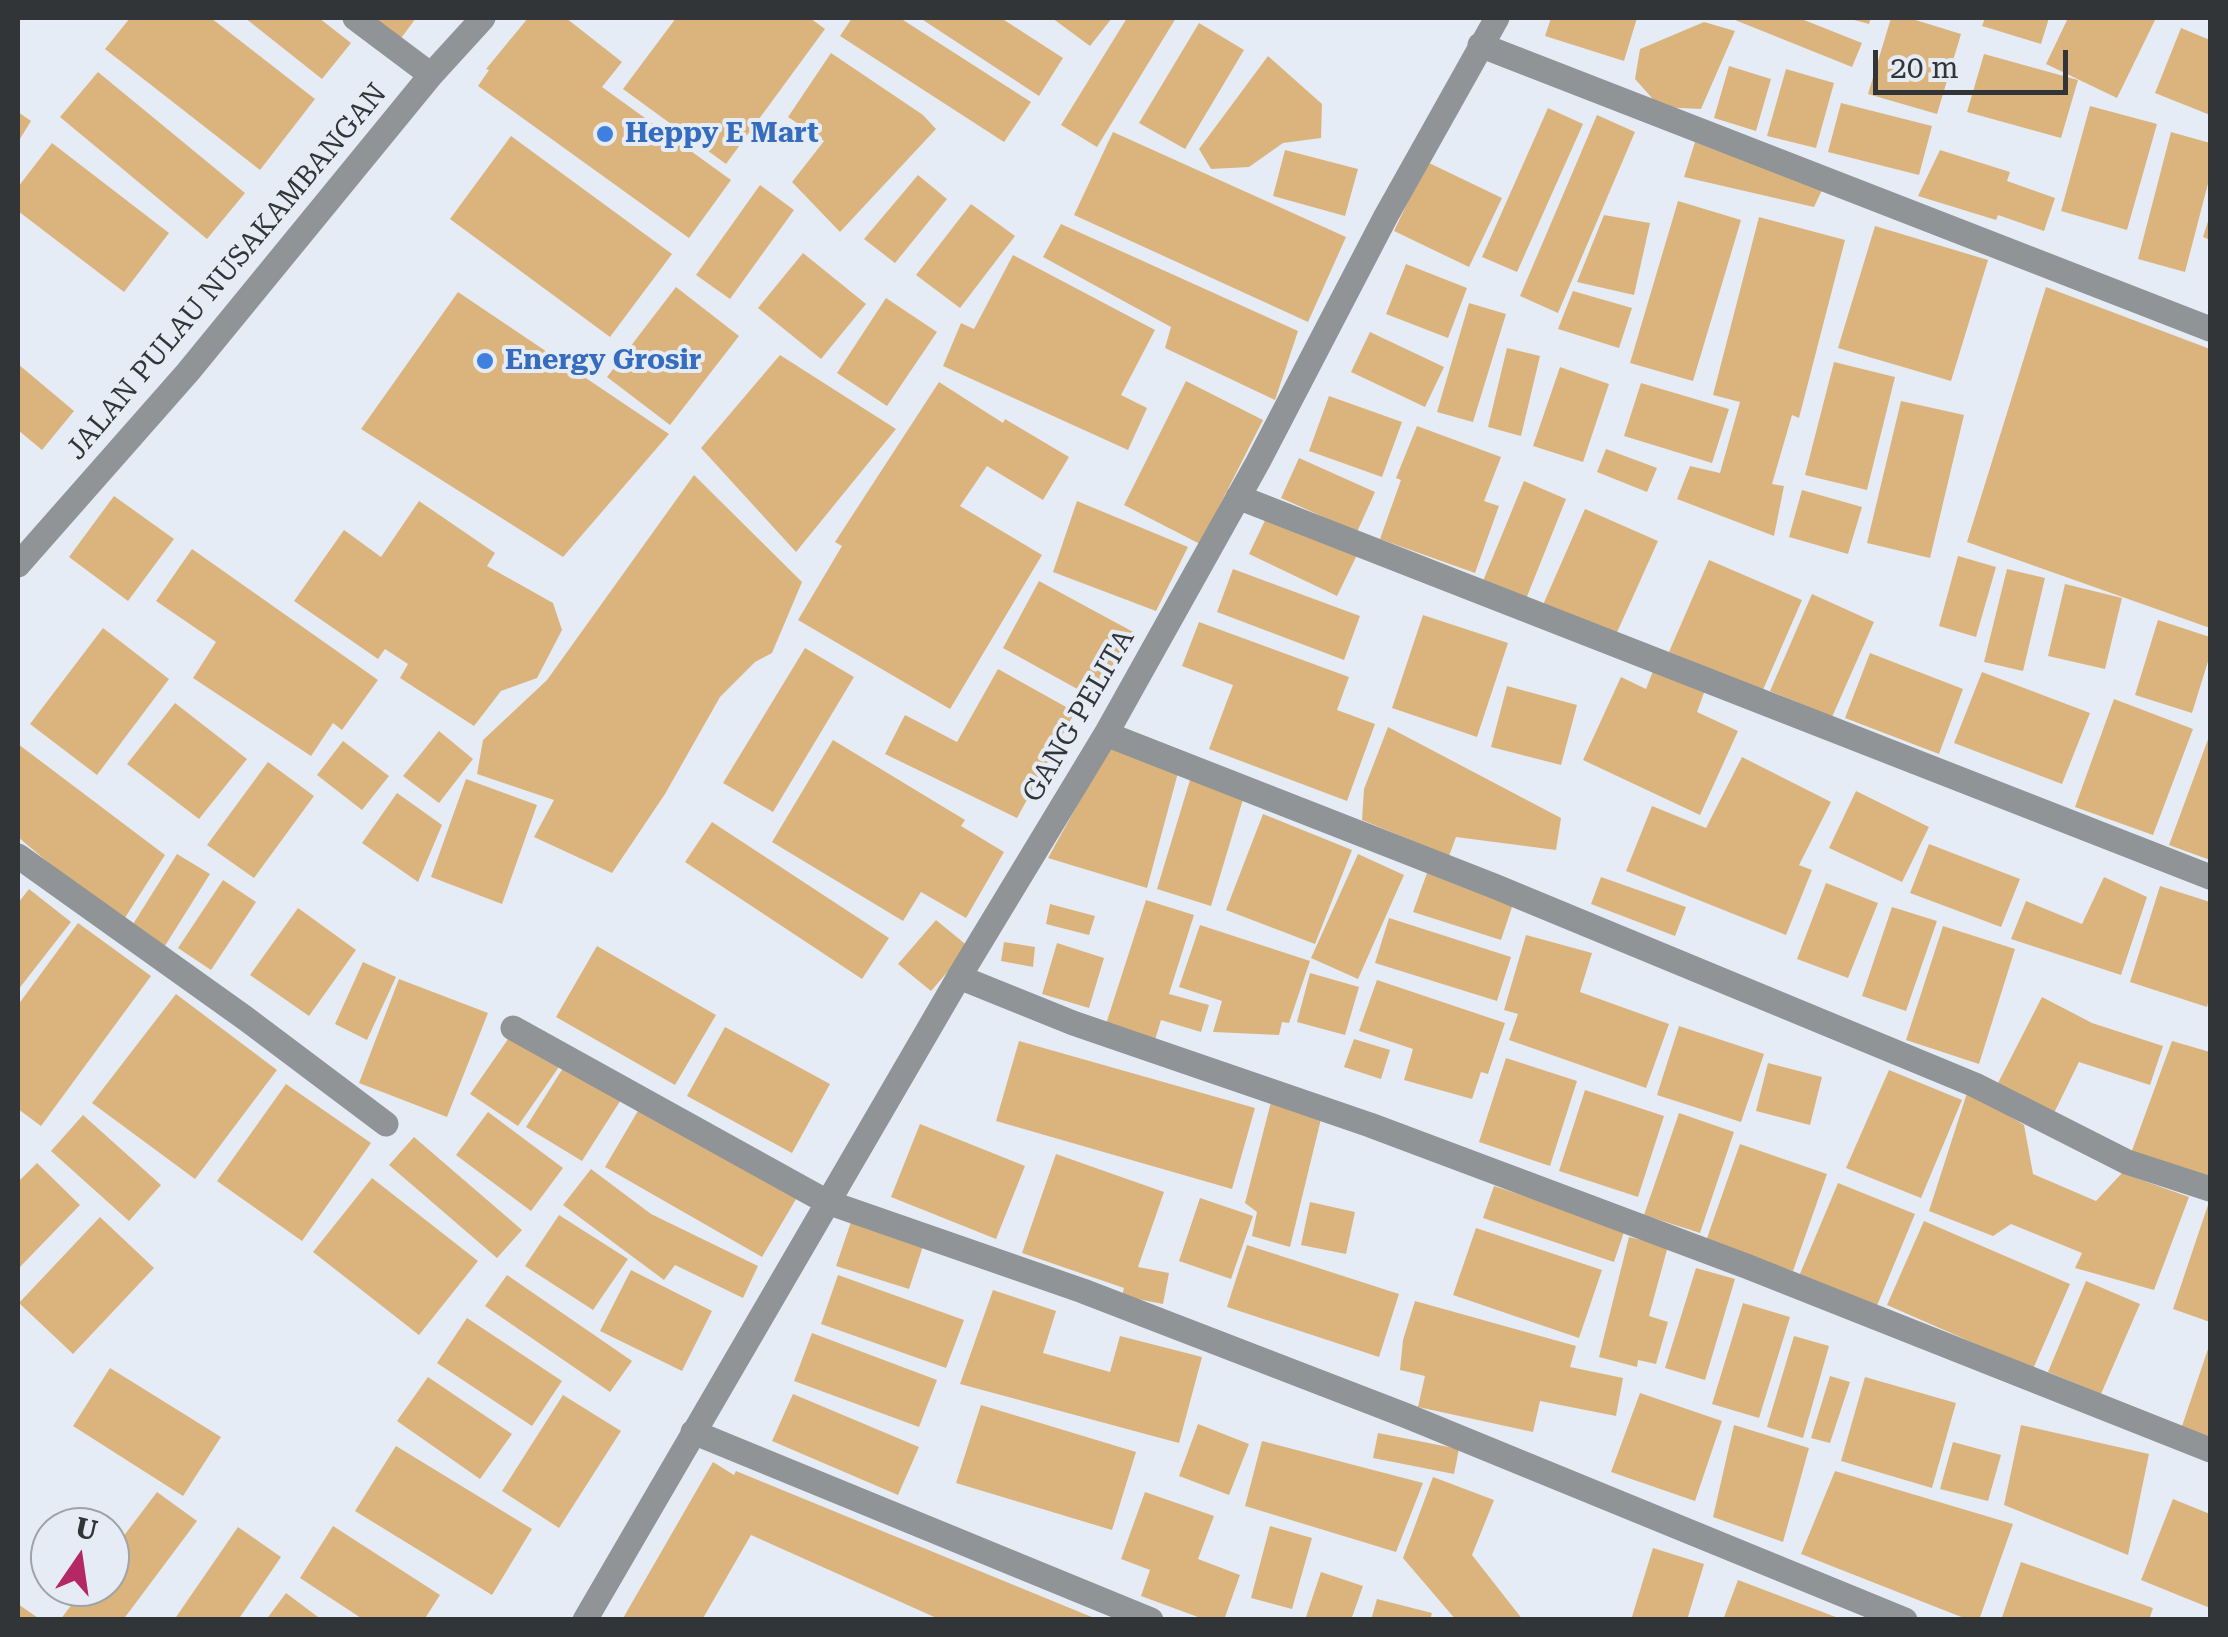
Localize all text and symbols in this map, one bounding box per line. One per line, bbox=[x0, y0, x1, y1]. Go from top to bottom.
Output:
scale bar bbox=[1878, 30, 2073, 92]
text: 20 m bbox=[1890, 50, 1959, 85]
street label: JALAN PULAU NUSAKAMBANGAN bbox=[60, 77, 394, 467]
place label: Heppy E Mart bbox=[625, 117, 819, 151]
marker: Heppy E Mart bbox=[594, 123, 616, 145]
place label: Energy Grosir bbox=[505, 344, 702, 378]
marker: Energy Grosir bbox=[474, 350, 496, 372]
street label: GANG PELITA bbox=[1016, 624, 1142, 808]
north arrow bbox=[30, 1507, 130, 1607]
text: U bbox=[72, 1511, 101, 1548]

